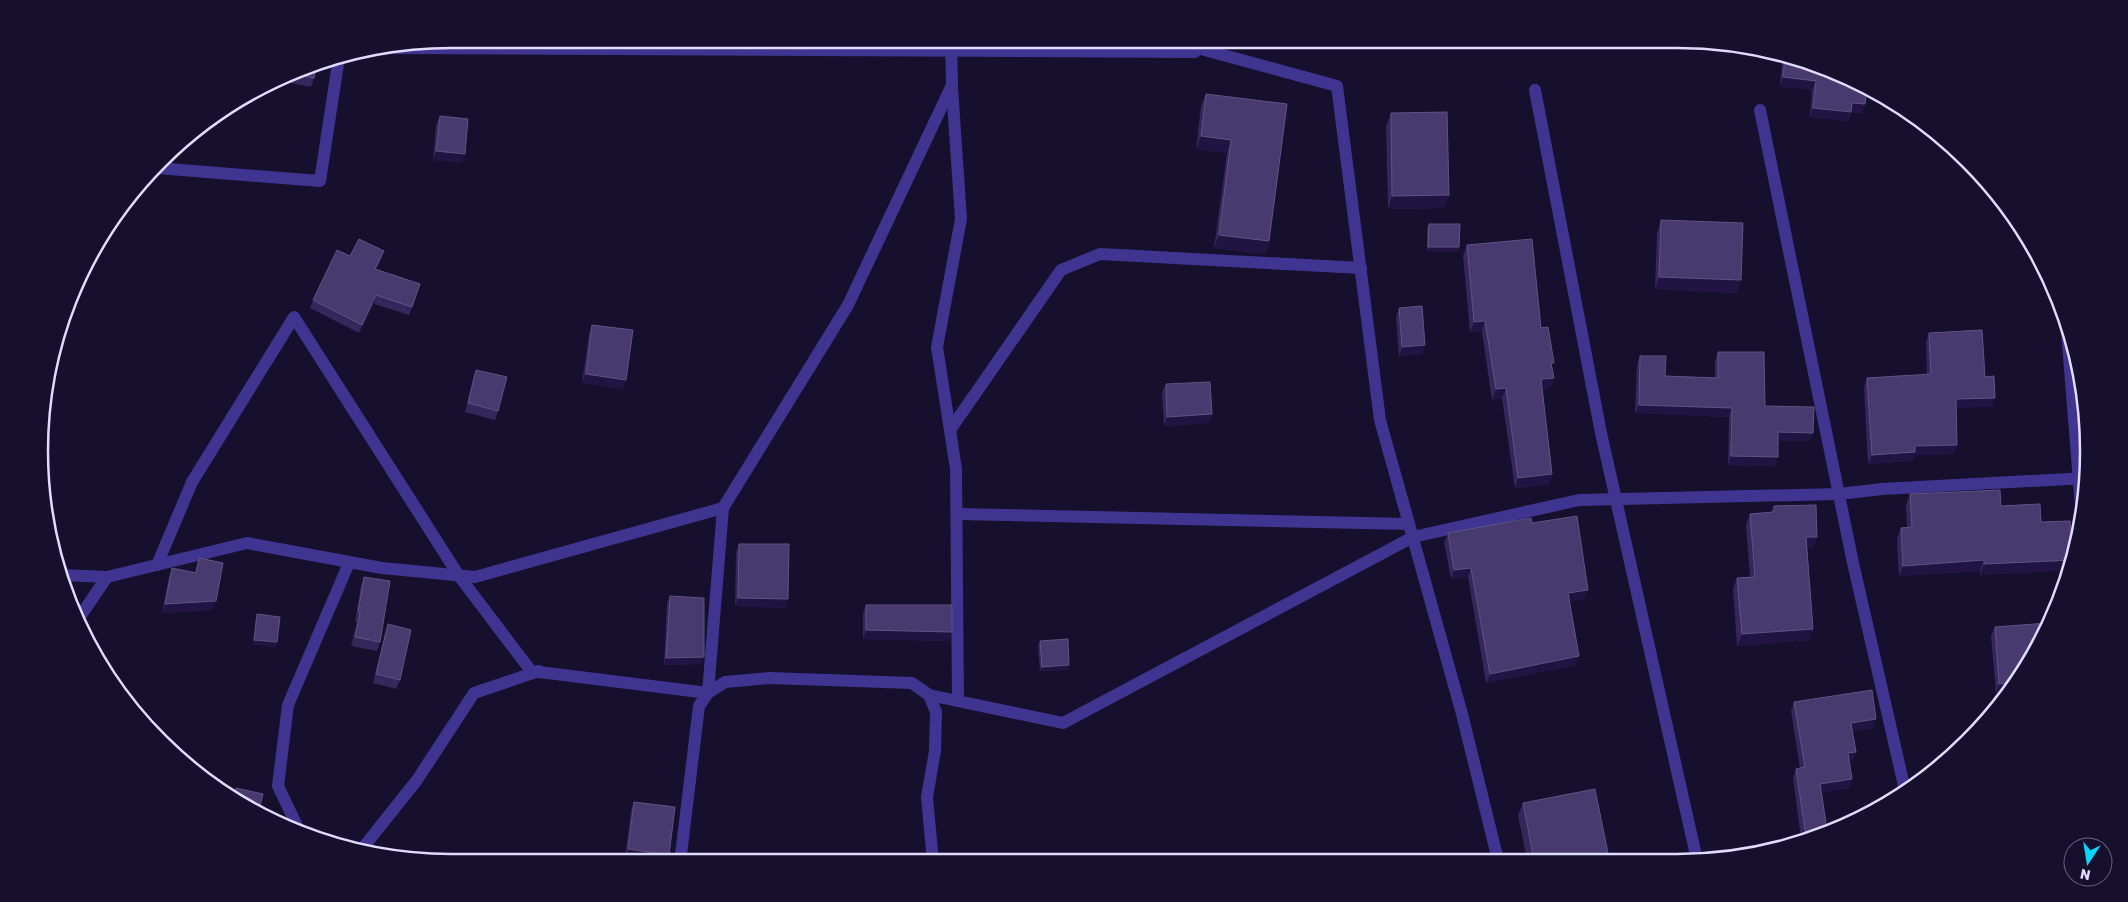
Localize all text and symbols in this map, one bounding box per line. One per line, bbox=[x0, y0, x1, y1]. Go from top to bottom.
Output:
north arrow bbox=[2063, 837, 2113, 887]
text: N bbox=[2079, 865, 2092, 884]

